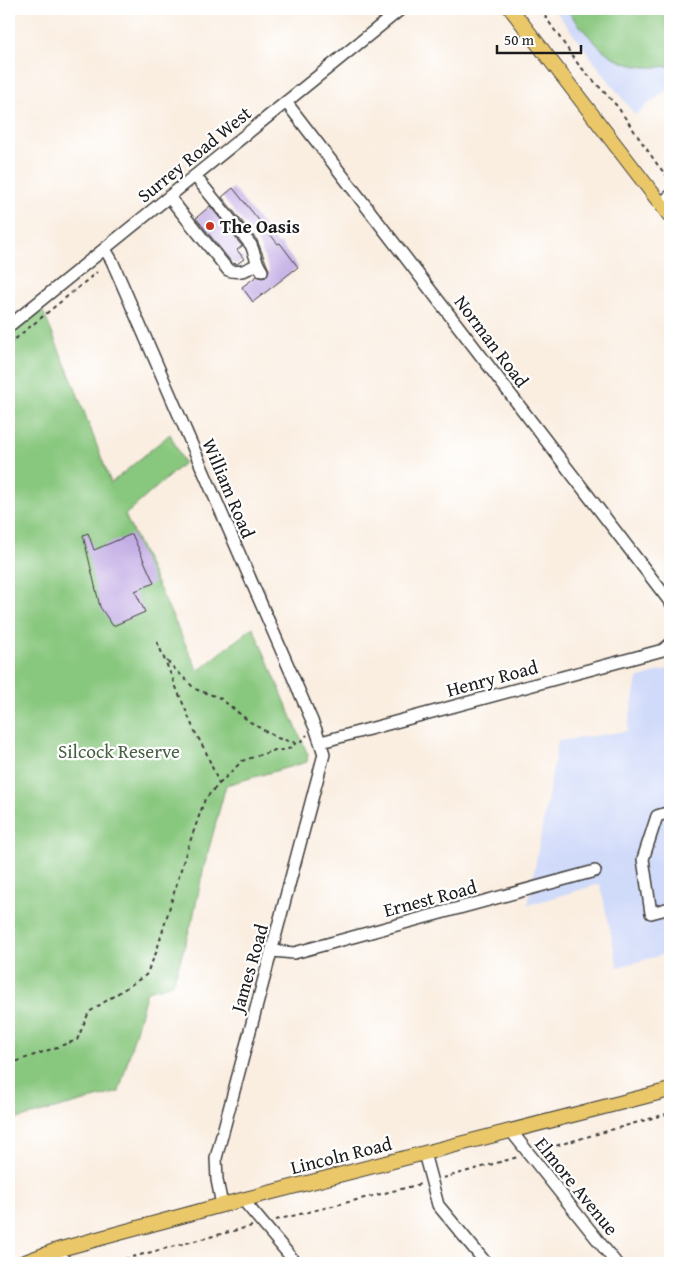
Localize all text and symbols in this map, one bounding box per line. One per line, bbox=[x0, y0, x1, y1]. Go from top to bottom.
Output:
scale bar bbox=[497, 22, 580, 54]
text: 50 m bbox=[504, 29, 535, 50]
street label: Surrey Road West bbox=[131, 99, 257, 209]
place label: The Oasis bbox=[220, 212, 300, 240]
marker: The Oasis bbox=[204, 220, 216, 232]
street label: Norman Road bbox=[448, 289, 537, 394]
street label: William Road bbox=[195, 434, 263, 543]
street label: Henry Road bbox=[443, 652, 542, 704]
park label: Silcock Reserve bbox=[58, 737, 180, 765]
street label: Ernest Road bbox=[380, 872, 480, 924]
street label: James Road bbox=[222, 920, 275, 1017]
street label: Lincoln Road bbox=[287, 1129, 395, 1181]
street label: Elmore Avenue bbox=[529, 1131, 625, 1241]

